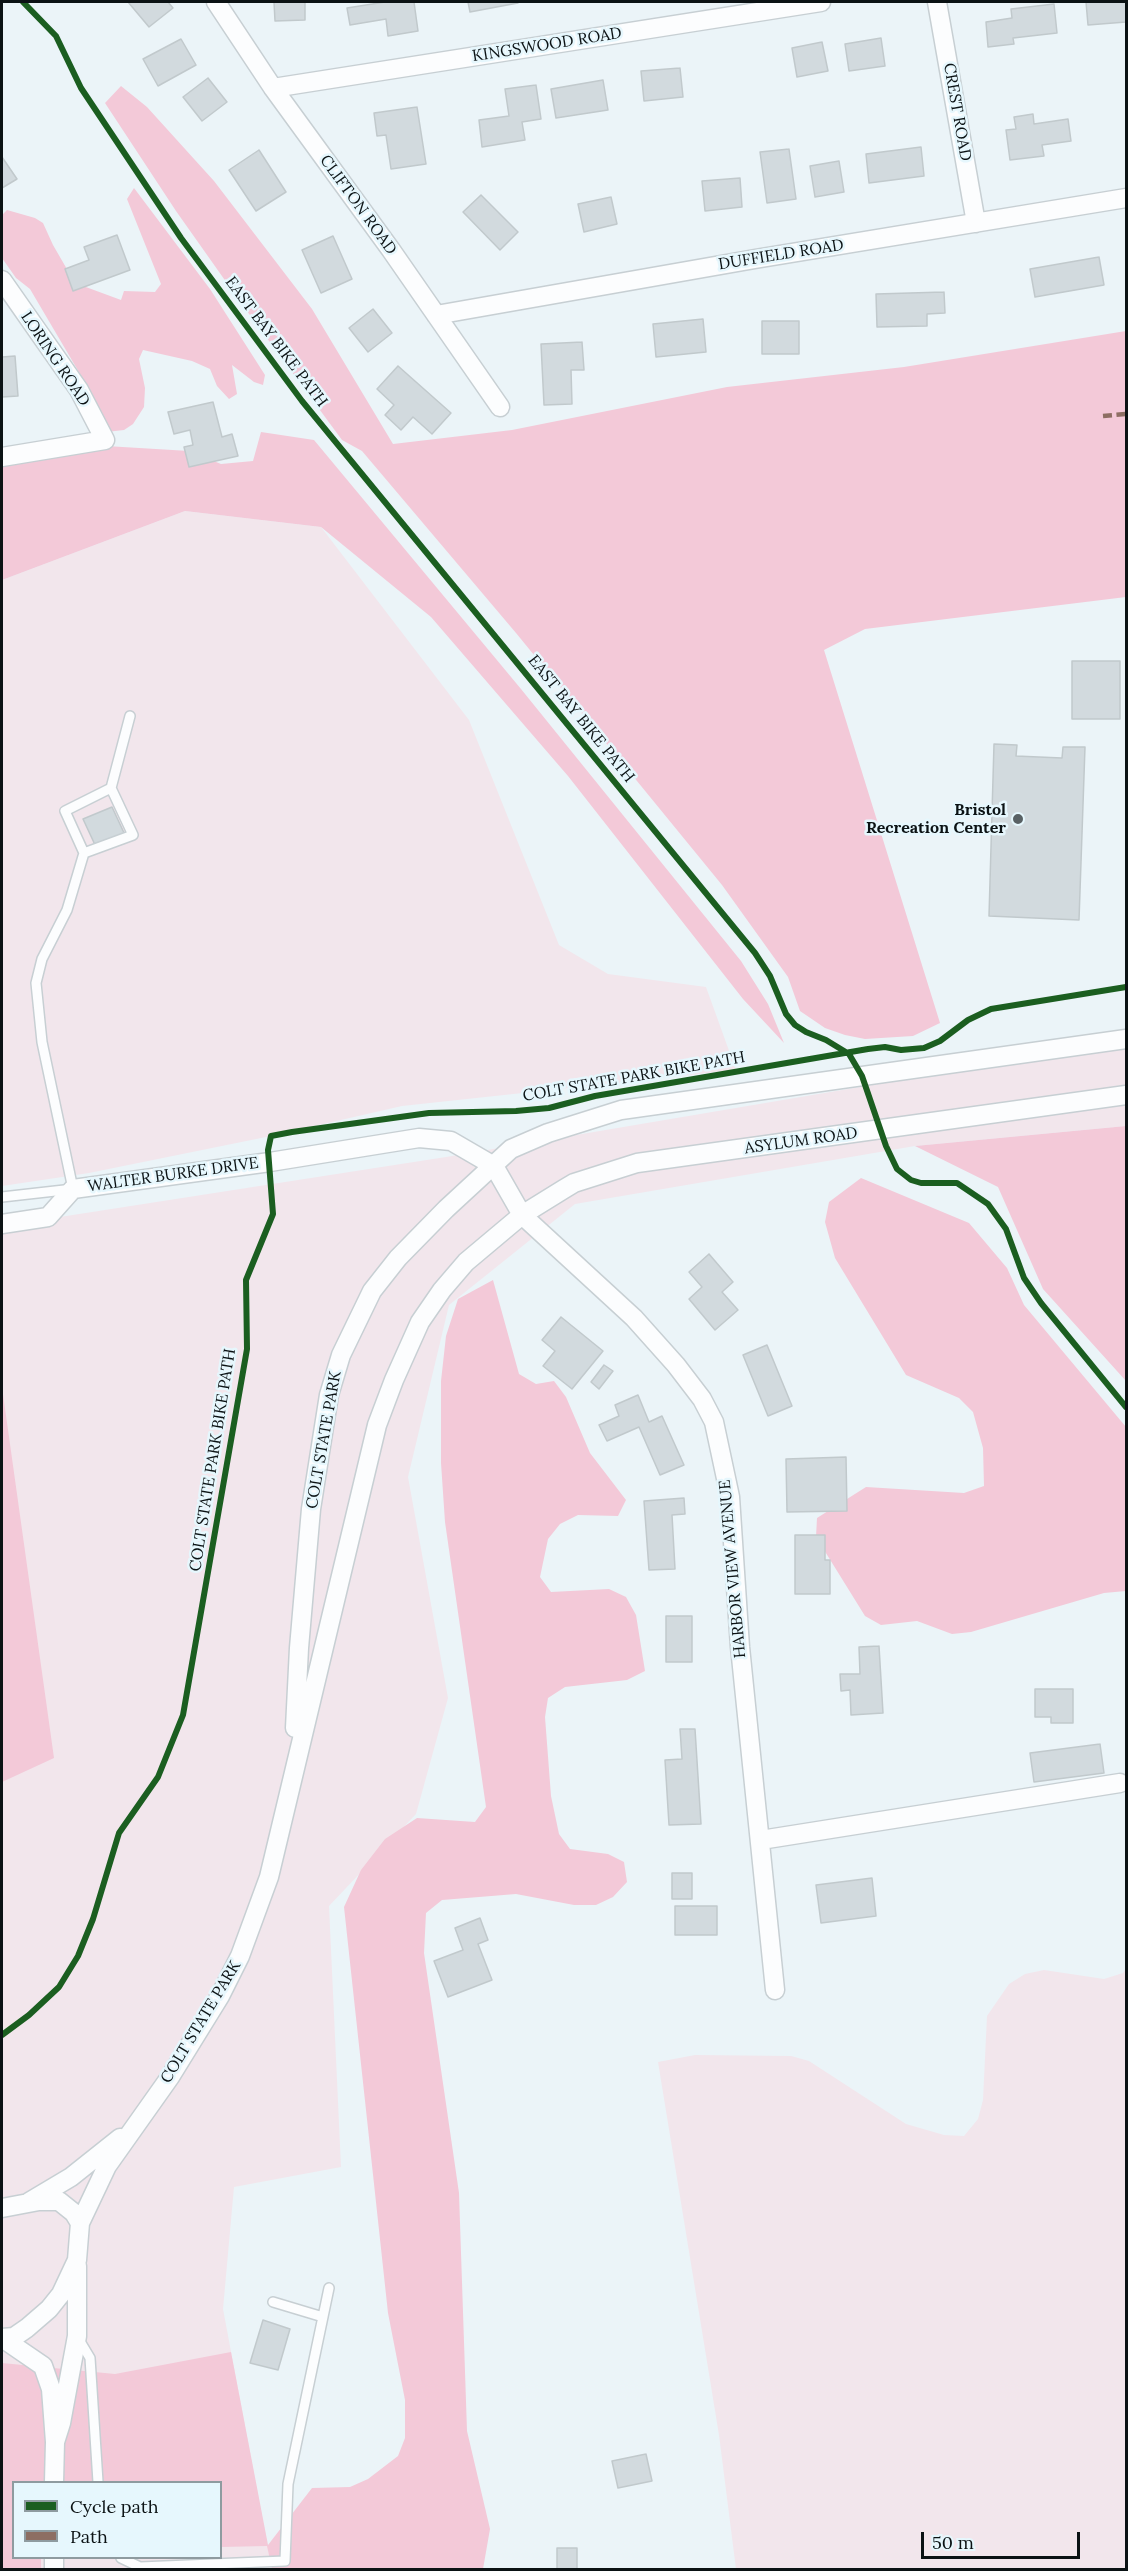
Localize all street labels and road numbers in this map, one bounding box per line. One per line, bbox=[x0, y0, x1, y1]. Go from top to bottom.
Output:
street label: KINGSWOOD ROAD bbox=[471, 24, 623, 66]
street label: CREST ROAD bbox=[939, 61, 975, 163]
street label: CLIFTON ROAD bbox=[315, 152, 401, 258]
street label: DUFFIELD ROAD bbox=[717, 236, 845, 274]
street label: EAST BAY BIKE PATH bbox=[221, 273, 331, 411]
street label: LORING ROAD bbox=[16, 308, 94, 410]
street label: EAST BAY BIKE PATH bbox=[524, 651, 638, 787]
street label: COLT STATE PARK BIKE PATH bbox=[521, 1048, 747, 1106]
street label: ASYLUM ROAD bbox=[743, 1124, 859, 1158]
street label: WALTER BURKE DRIVE bbox=[86, 1153, 260, 1197]
street label: COLT STATE PARK BIKE PATH bbox=[186, 1347, 240, 1573]
street label: COLT STATE PARK bbox=[302, 1370, 346, 1510]
street label: HARBOR VIEW AVENUE bbox=[716, 1479, 750, 1659]
street label: COLT STATE PARK bbox=[157, 1957, 245, 2087]

